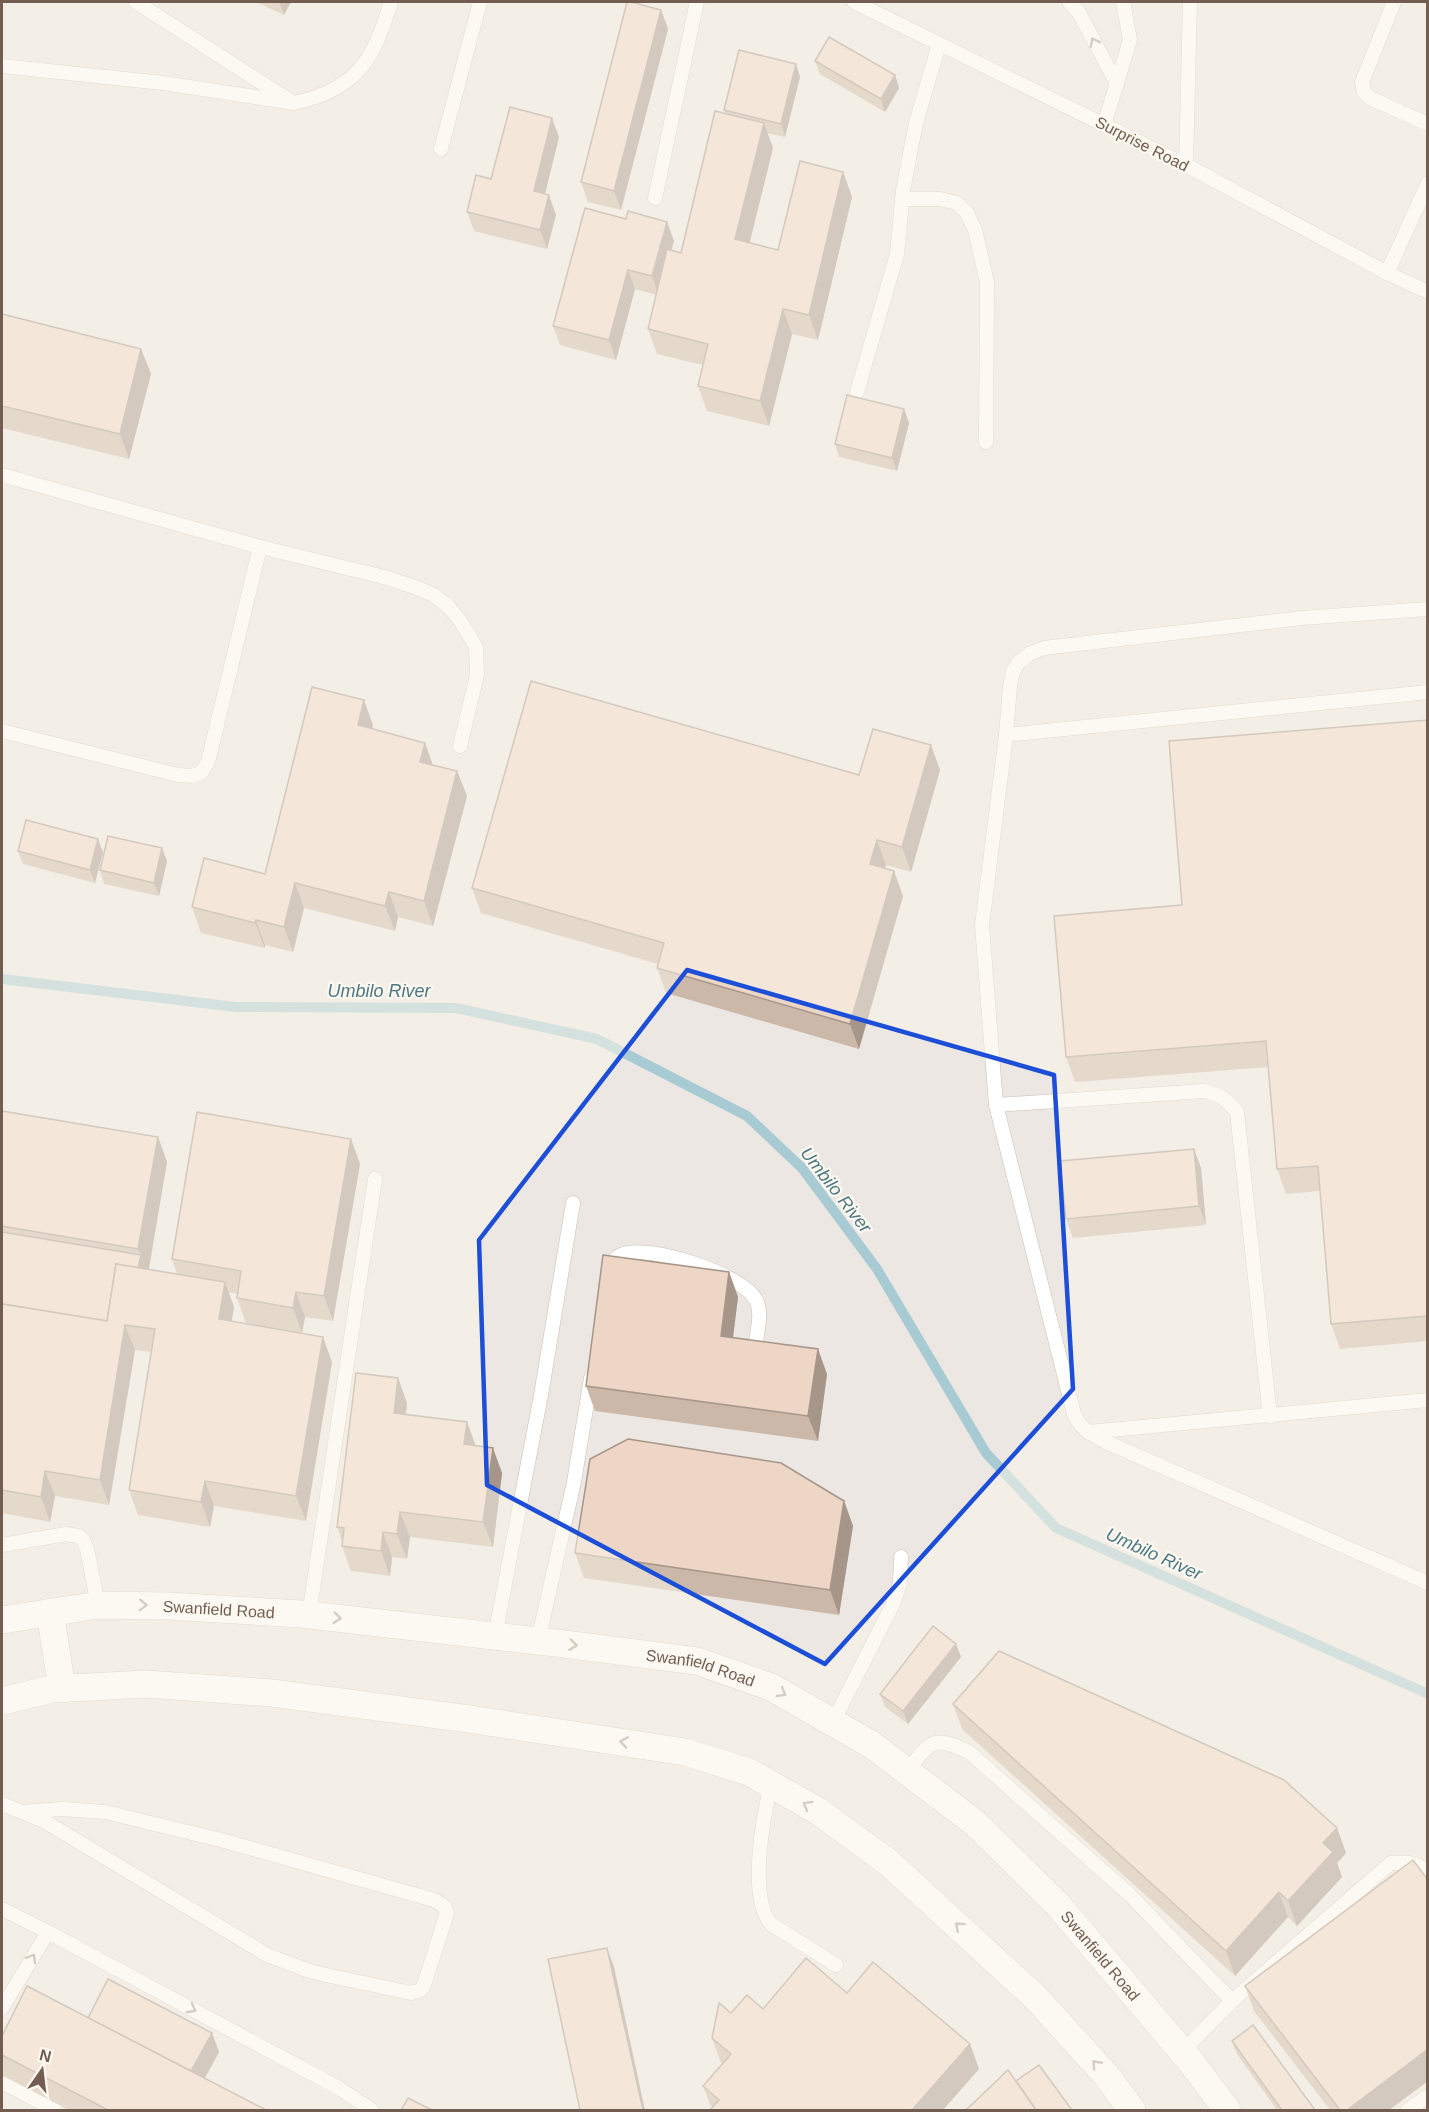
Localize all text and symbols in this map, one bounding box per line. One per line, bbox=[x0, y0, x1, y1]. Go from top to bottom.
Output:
one-way arrow bbox=[1090, 37, 1102, 48]
street label: Surprise Road bbox=[1093, 113, 1191, 175]
water label: Umbilo River bbox=[327, 981, 432, 1001]
water label: Umbilo River bbox=[796, 1143, 876, 1238]
water label: Umbilo River bbox=[1103, 1524, 1206, 1584]
street label: Swanfield Road bbox=[162, 1597, 275, 1621]
one-way arrow bbox=[138, 1599, 147, 1612]
one-way arrow bbox=[333, 1611, 342, 1624]
one-way arrow bbox=[568, 1638, 577, 1650]
street label: Swanfield Road bbox=[645, 1646, 757, 1689]
one-way arrow bbox=[776, 1686, 786, 1697]
one-way arrow bbox=[619, 1737, 629, 1749]
one-way arrow bbox=[803, 1800, 813, 1812]
street label: Swanfield Road bbox=[1058, 1907, 1143, 2004]
one-way arrow bbox=[955, 1922, 966, 1933]
one-way arrow bbox=[24, 1954, 36, 1964]
one-way arrow bbox=[186, 2002, 197, 2013]
north arrow bbox=[12, 2040, 72, 2100]
text: N bbox=[38, 2046, 53, 2066]
one-way arrow bbox=[1092, 2060, 1103, 2071]

